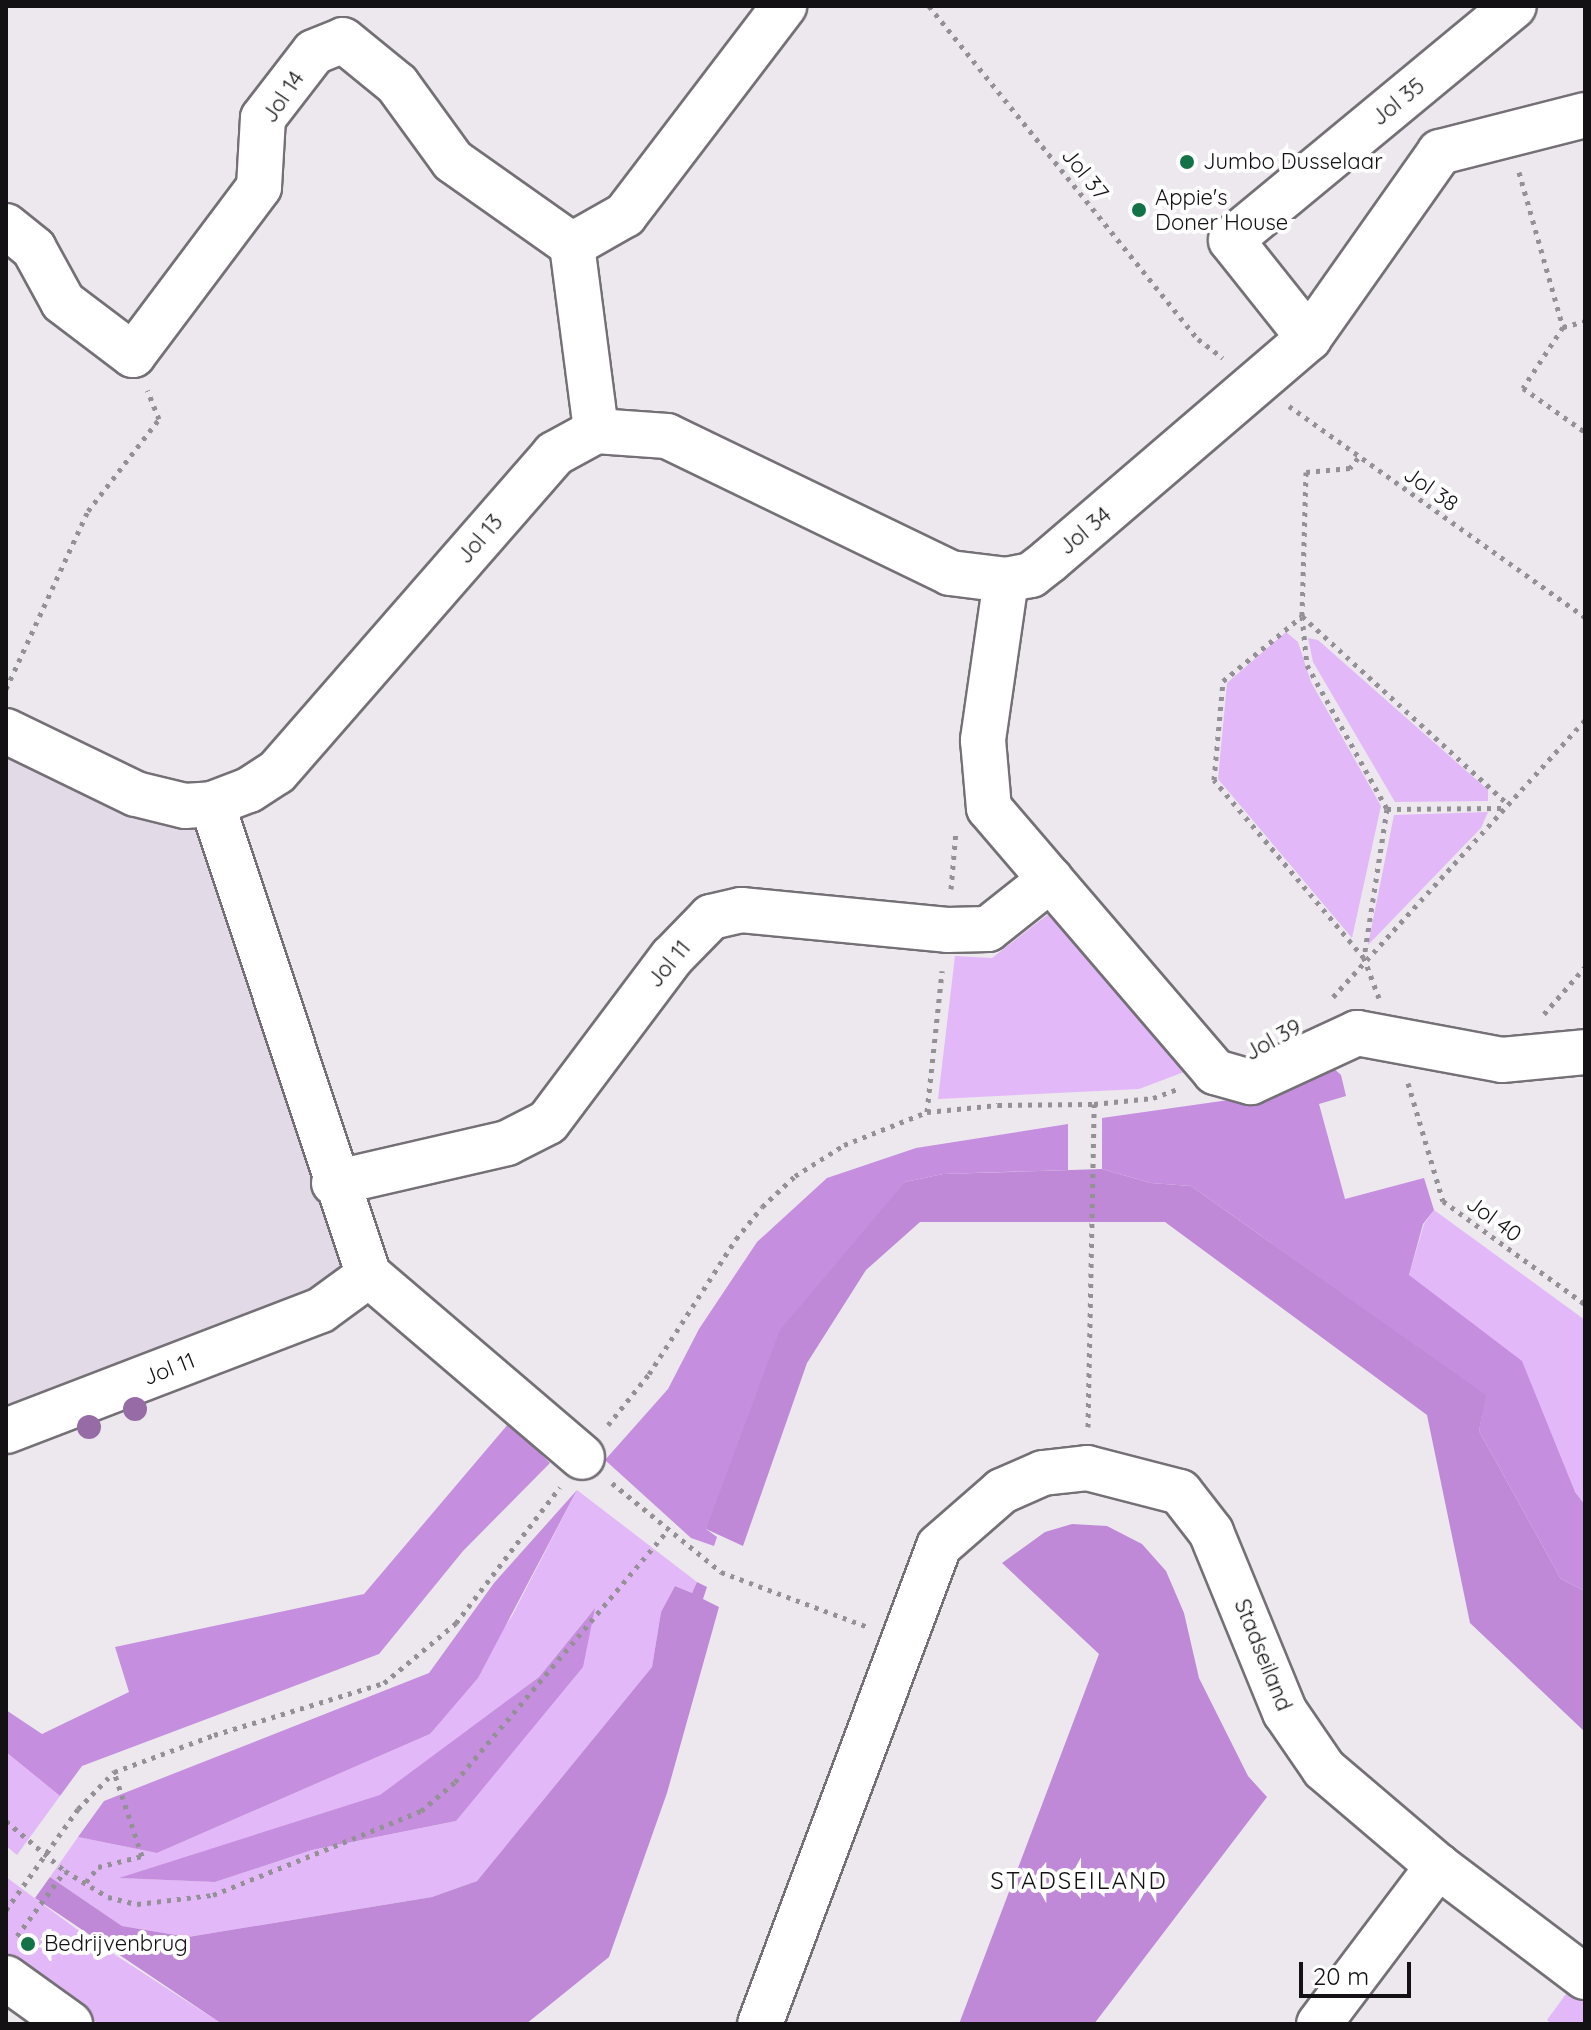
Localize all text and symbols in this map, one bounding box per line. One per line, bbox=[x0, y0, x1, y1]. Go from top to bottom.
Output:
street label: Jol 14 bbox=[256, 66, 310, 128]
street label: Jol 35 bbox=[1366, 73, 1430, 131]
street label: Jol 37 bbox=[1056, 142, 1114, 206]
place label: Jumbo Dusselaar bbox=[1203, 149, 1383, 175]
marker: Jumbo Dusselaar bbox=[1178, 153, 1196, 171]
place label: Appie's Doner House bbox=[1155, 184, 1288, 236]
marker: Appie's Doner House bbox=[1130, 201, 1148, 219]
street label: Jol 38 bbox=[1399, 461, 1463, 517]
street label: Jol 34 bbox=[1054, 502, 1116, 560]
street label: Jol 13 bbox=[451, 509, 509, 569]
street label: Jol 11 bbox=[642, 935, 696, 993]
street label: Jol 39 bbox=[1240, 1014, 1306, 1066]
street label: Jol 40 bbox=[1461, 1190, 1527, 1248]
street label: Jol 11 bbox=[139, 1347, 199, 1391]
street label: Stadseiland bbox=[1229, 1595, 1297, 1715]
district label: STADSEILAND bbox=[990, 1867, 1168, 1895]
place label: Bedrijvenbrug bbox=[44, 1931, 188, 1957]
marker: Bedrijvenbrug bbox=[19, 1935, 37, 1953]
scale bar bbox=[1303, 1946, 1415, 1996]
text: 20 m bbox=[1313, 1961, 1369, 1991]

